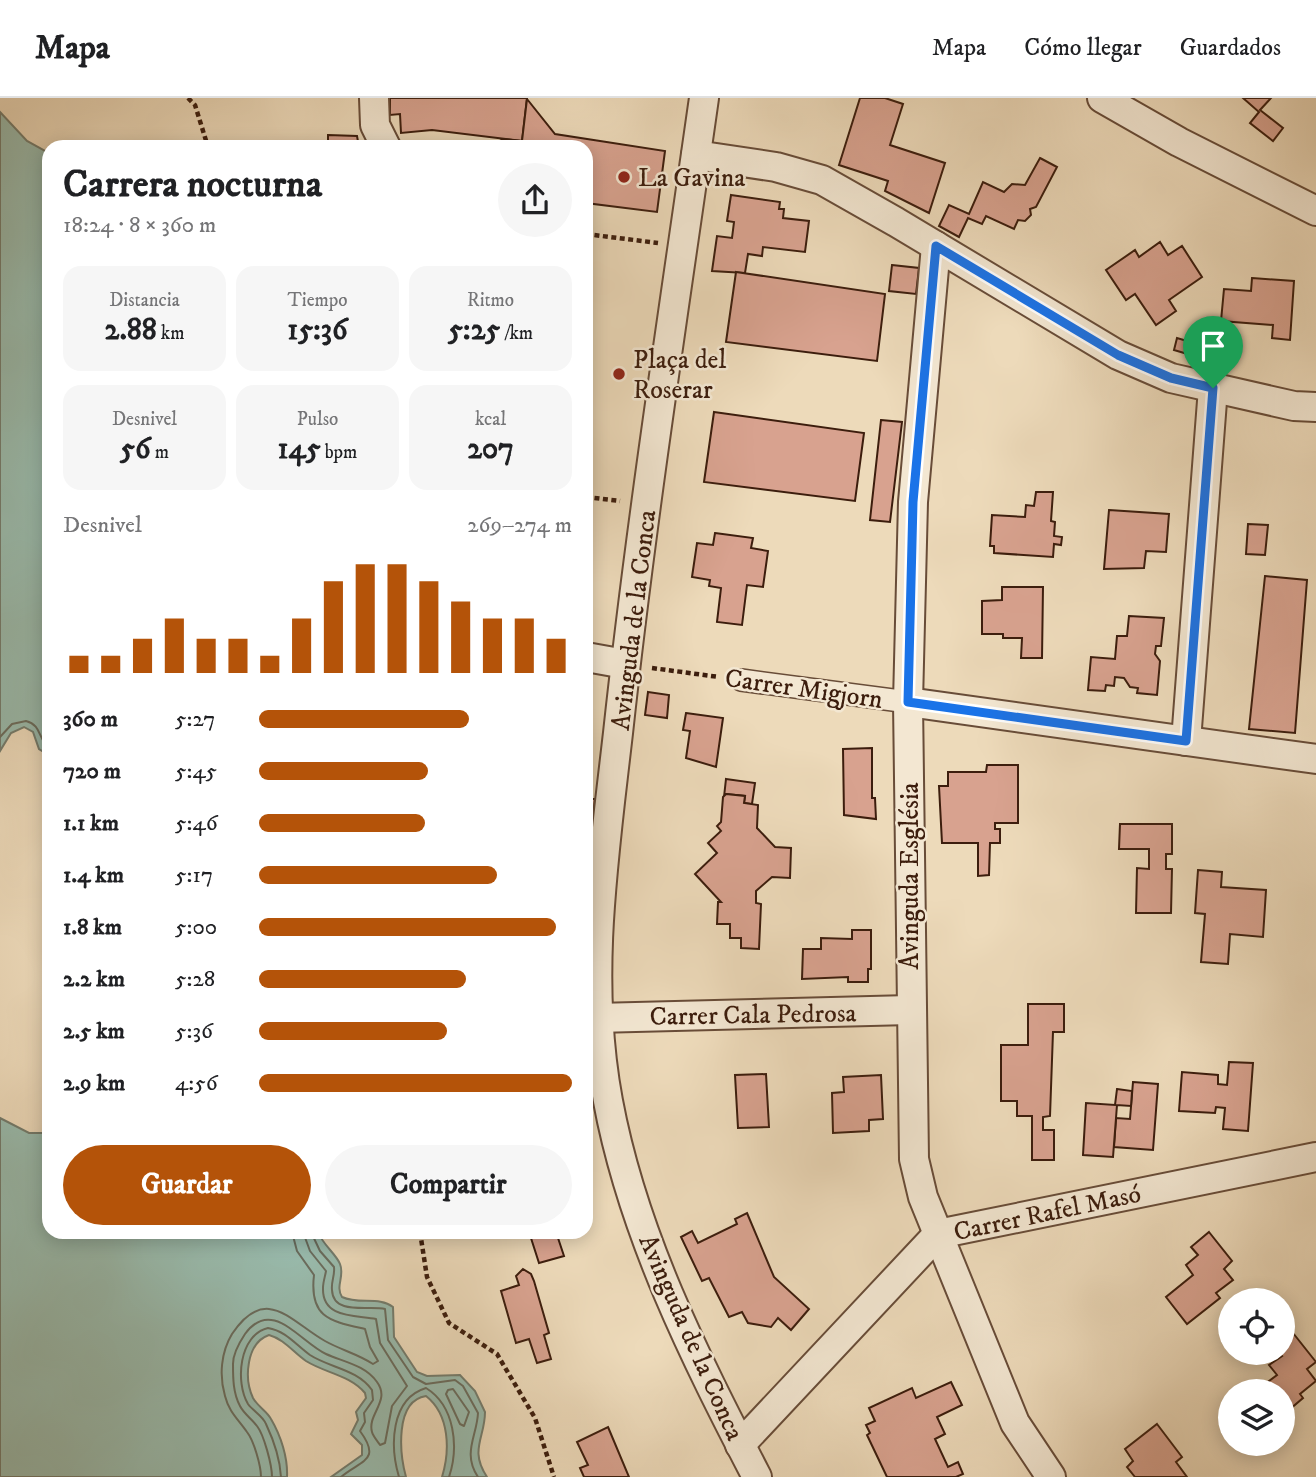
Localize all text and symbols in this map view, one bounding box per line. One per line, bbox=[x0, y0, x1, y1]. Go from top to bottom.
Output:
text: Mapa bbox=[35, 28, 110, 69]
text: Mapa bbox=[932, 33, 986, 63]
text: Cómo llegar bbox=[1024, 33, 1142, 63]
text: Guardados bbox=[1180, 33, 1281, 63]
text: Carrera nocturna bbox=[63, 161, 322, 209]
place label: La Gavina bbox=[638, 162, 745, 195]
button: share bbox=[498, 163, 572, 237]
marker: La Gavina bbox=[616, 169, 632, 185]
text: 18:24 · 8 × 360 m bbox=[63, 211, 216, 240]
text: Distancia bbox=[109, 289, 180, 312]
text: Tiempo bbox=[287, 289, 348, 312]
text: Ritmo bbox=[467, 289, 514, 312]
text: 2.88 bbox=[104, 312, 157, 349]
text: 15:36 bbox=[287, 312, 348, 349]
text: 5:25 bbox=[448, 312, 500, 349]
pin bbox=[1183, 316, 1243, 388]
text: km bbox=[157, 322, 185, 345]
text: /km bbox=[500, 322, 533, 345]
icon: arrive bbox=[1194, 327, 1232, 365]
place label: Plaça del Roserar bbox=[633, 344, 726, 407]
marker: Plaça del Roserar bbox=[611, 366, 627, 382]
text: Desnivel bbox=[112, 408, 177, 431]
text: Pulso bbox=[297, 408, 338, 431]
text: kcal bbox=[475, 408, 506, 431]
text: 56 bbox=[120, 431, 151, 468]
text: 145 bbox=[278, 431, 321, 468]
text: 207 bbox=[467, 431, 514, 468]
text: m bbox=[151, 441, 169, 464]
text: bpm bbox=[321, 441, 357, 464]
street label: Avinguda de la Conca bbox=[605, 508, 664, 732]
text: Desnivel bbox=[63, 511, 142, 540]
text: 269–274 m bbox=[467, 511, 572, 540]
street label: Carrer Migjorn bbox=[723, 662, 885, 717]
text: 360 m bbox=[63, 705, 118, 734]
text: 5:27 bbox=[175, 705, 215, 734]
text: 720 m bbox=[63, 757, 121, 786]
text: 5:45 bbox=[175, 757, 217, 786]
street label: Avinguda Església bbox=[894, 782, 927, 970]
text: 1.1 km bbox=[63, 809, 119, 838]
text: 5:46 bbox=[175, 809, 218, 838]
text: 1.4 km bbox=[63, 861, 124, 890]
text: 5:17 bbox=[175, 861, 213, 890]
text: 1.8 km bbox=[63, 913, 122, 942]
text: 5:00 bbox=[175, 913, 217, 942]
text: 2.2 km bbox=[63, 965, 125, 994]
text: 5:28 bbox=[175, 965, 215, 994]
street label: Carrer Cala Pedrosa bbox=[649, 997, 857, 1034]
text: 2.5 km bbox=[63, 1017, 125, 1046]
text: 5:36 bbox=[175, 1017, 213, 1046]
text: 2.9 km bbox=[63, 1069, 125, 1098]
text: 4:56 bbox=[175, 1069, 218, 1098]
button: Guardar bbox=[63, 1145, 311, 1225]
button: Compartir bbox=[325, 1145, 572, 1225]
street label: Carrer Rafel Masó bbox=[951, 1178, 1144, 1249]
street label: Avinguda de la Conca bbox=[630, 1229, 751, 1446]
map controls bbox=[1218, 1288, 1295, 1456]
button: locate bbox=[1218, 1288, 1295, 1365]
button: layers bbox=[1218, 1379, 1295, 1456]

